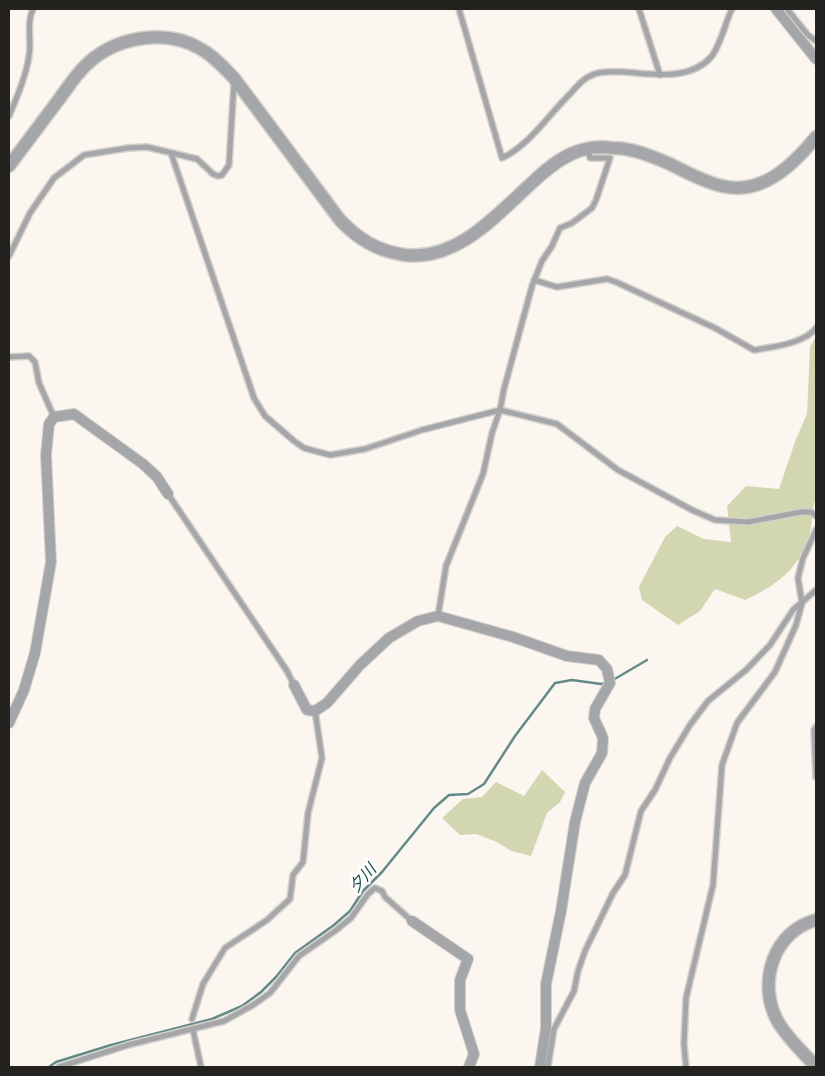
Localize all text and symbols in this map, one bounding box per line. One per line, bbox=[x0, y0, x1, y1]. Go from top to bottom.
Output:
water label: 夕川 bbox=[344, 858, 381, 897]

